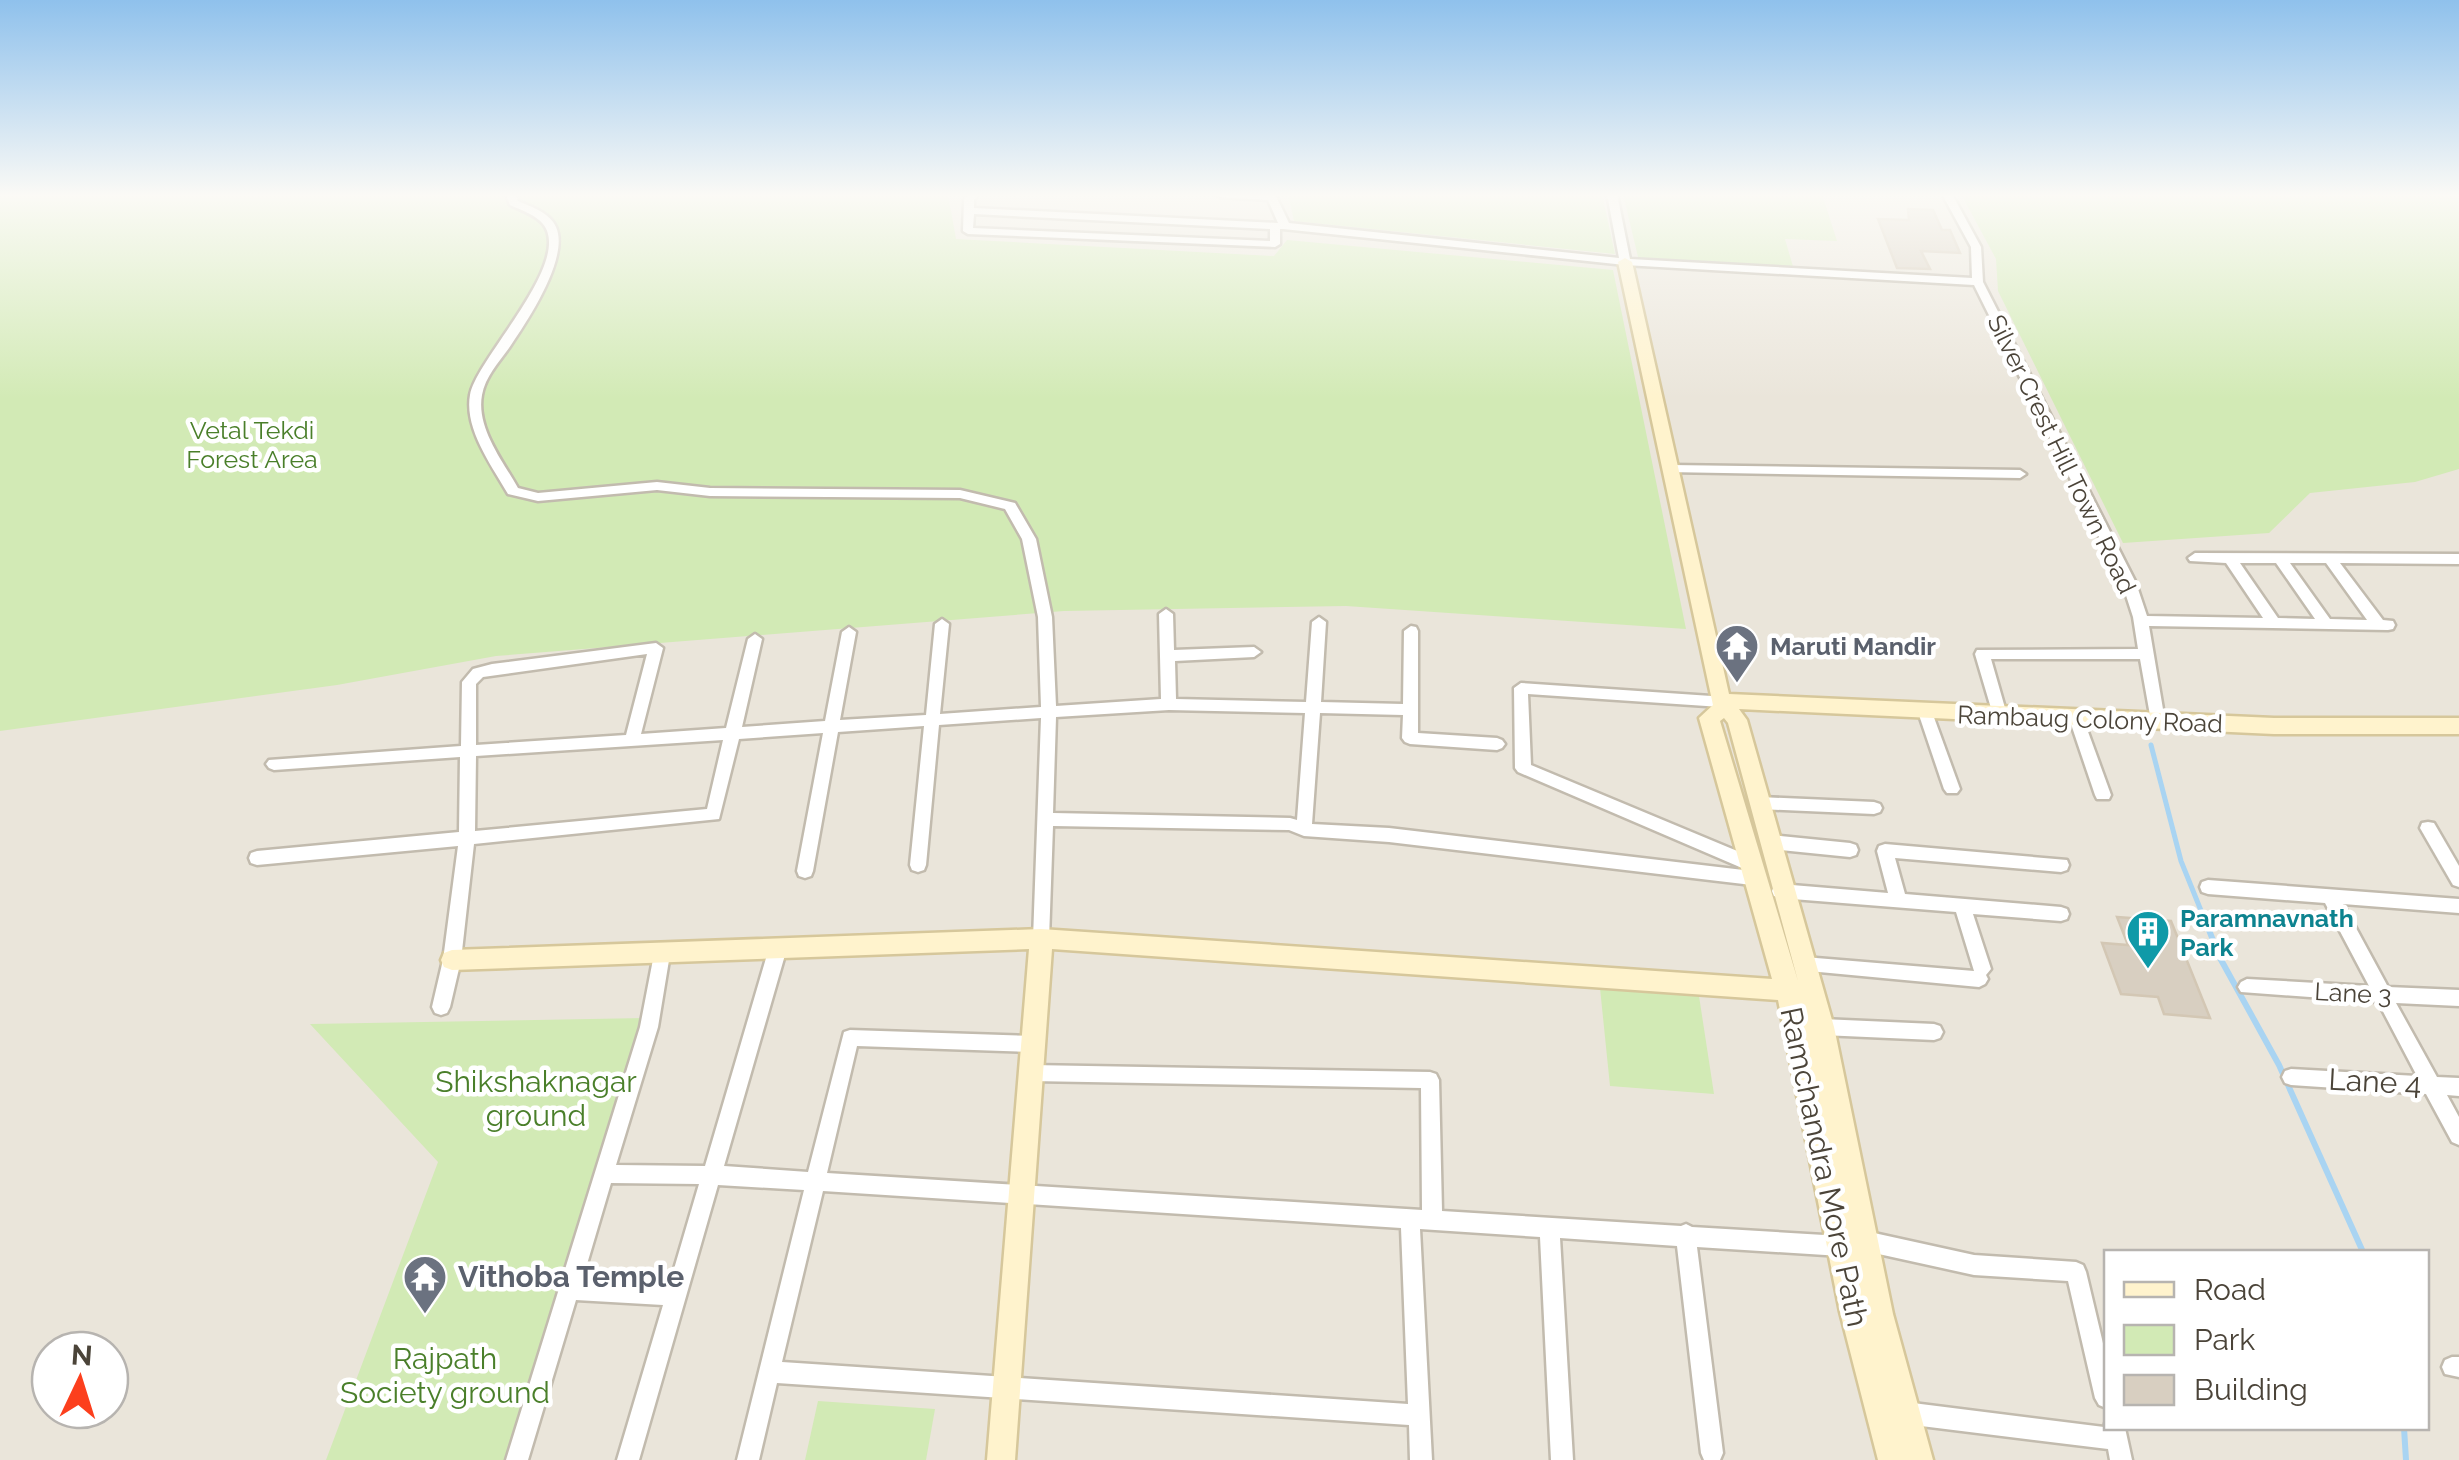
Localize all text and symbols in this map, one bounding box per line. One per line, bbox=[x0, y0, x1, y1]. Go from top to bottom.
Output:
street label: Silver Crest Hill Town Road bbox=[1981, 310, 2143, 598]
park label: Vetal Tekdi Forest Area bbox=[186, 415, 318, 474]
temple icon: Maruti Mandir bbox=[1714, 623, 1760, 684]
place label: Maruti Mandir bbox=[1770, 631, 1936, 661]
street label: Rambaug Colony Road bbox=[1957, 699, 2223, 739]
place label: Paramnavnath Park bbox=[2180, 903, 2354, 962]
building icon: Paramnavnath Park bbox=[2125, 909, 2171, 970]
street label: Lane 3 bbox=[2314, 976, 2392, 1010]
street label: Ramchandra More Path bbox=[1774, 1004, 1875, 1330]
street label: Lane 4 bbox=[2328, 1062, 2422, 1101]
park label: Shikshaknagar ground bbox=[435, 1064, 637, 1133]
legend bbox=[2104, 1250, 2429, 1430]
temple icon: Vithoba Temple bbox=[402, 1254, 448, 1315]
place label: Vithoba Temple bbox=[458, 1259, 684, 1294]
text: Road bbox=[2194, 1272, 2266, 1307]
text: Park bbox=[2194, 1322, 2255, 1357]
north arrow bbox=[30, 1330, 130, 1430]
text: N bbox=[70, 1338, 94, 1373]
park label: Rajpath Society ground bbox=[340, 1341, 550, 1410]
text: Building bbox=[2194, 1372, 2308, 1407]

